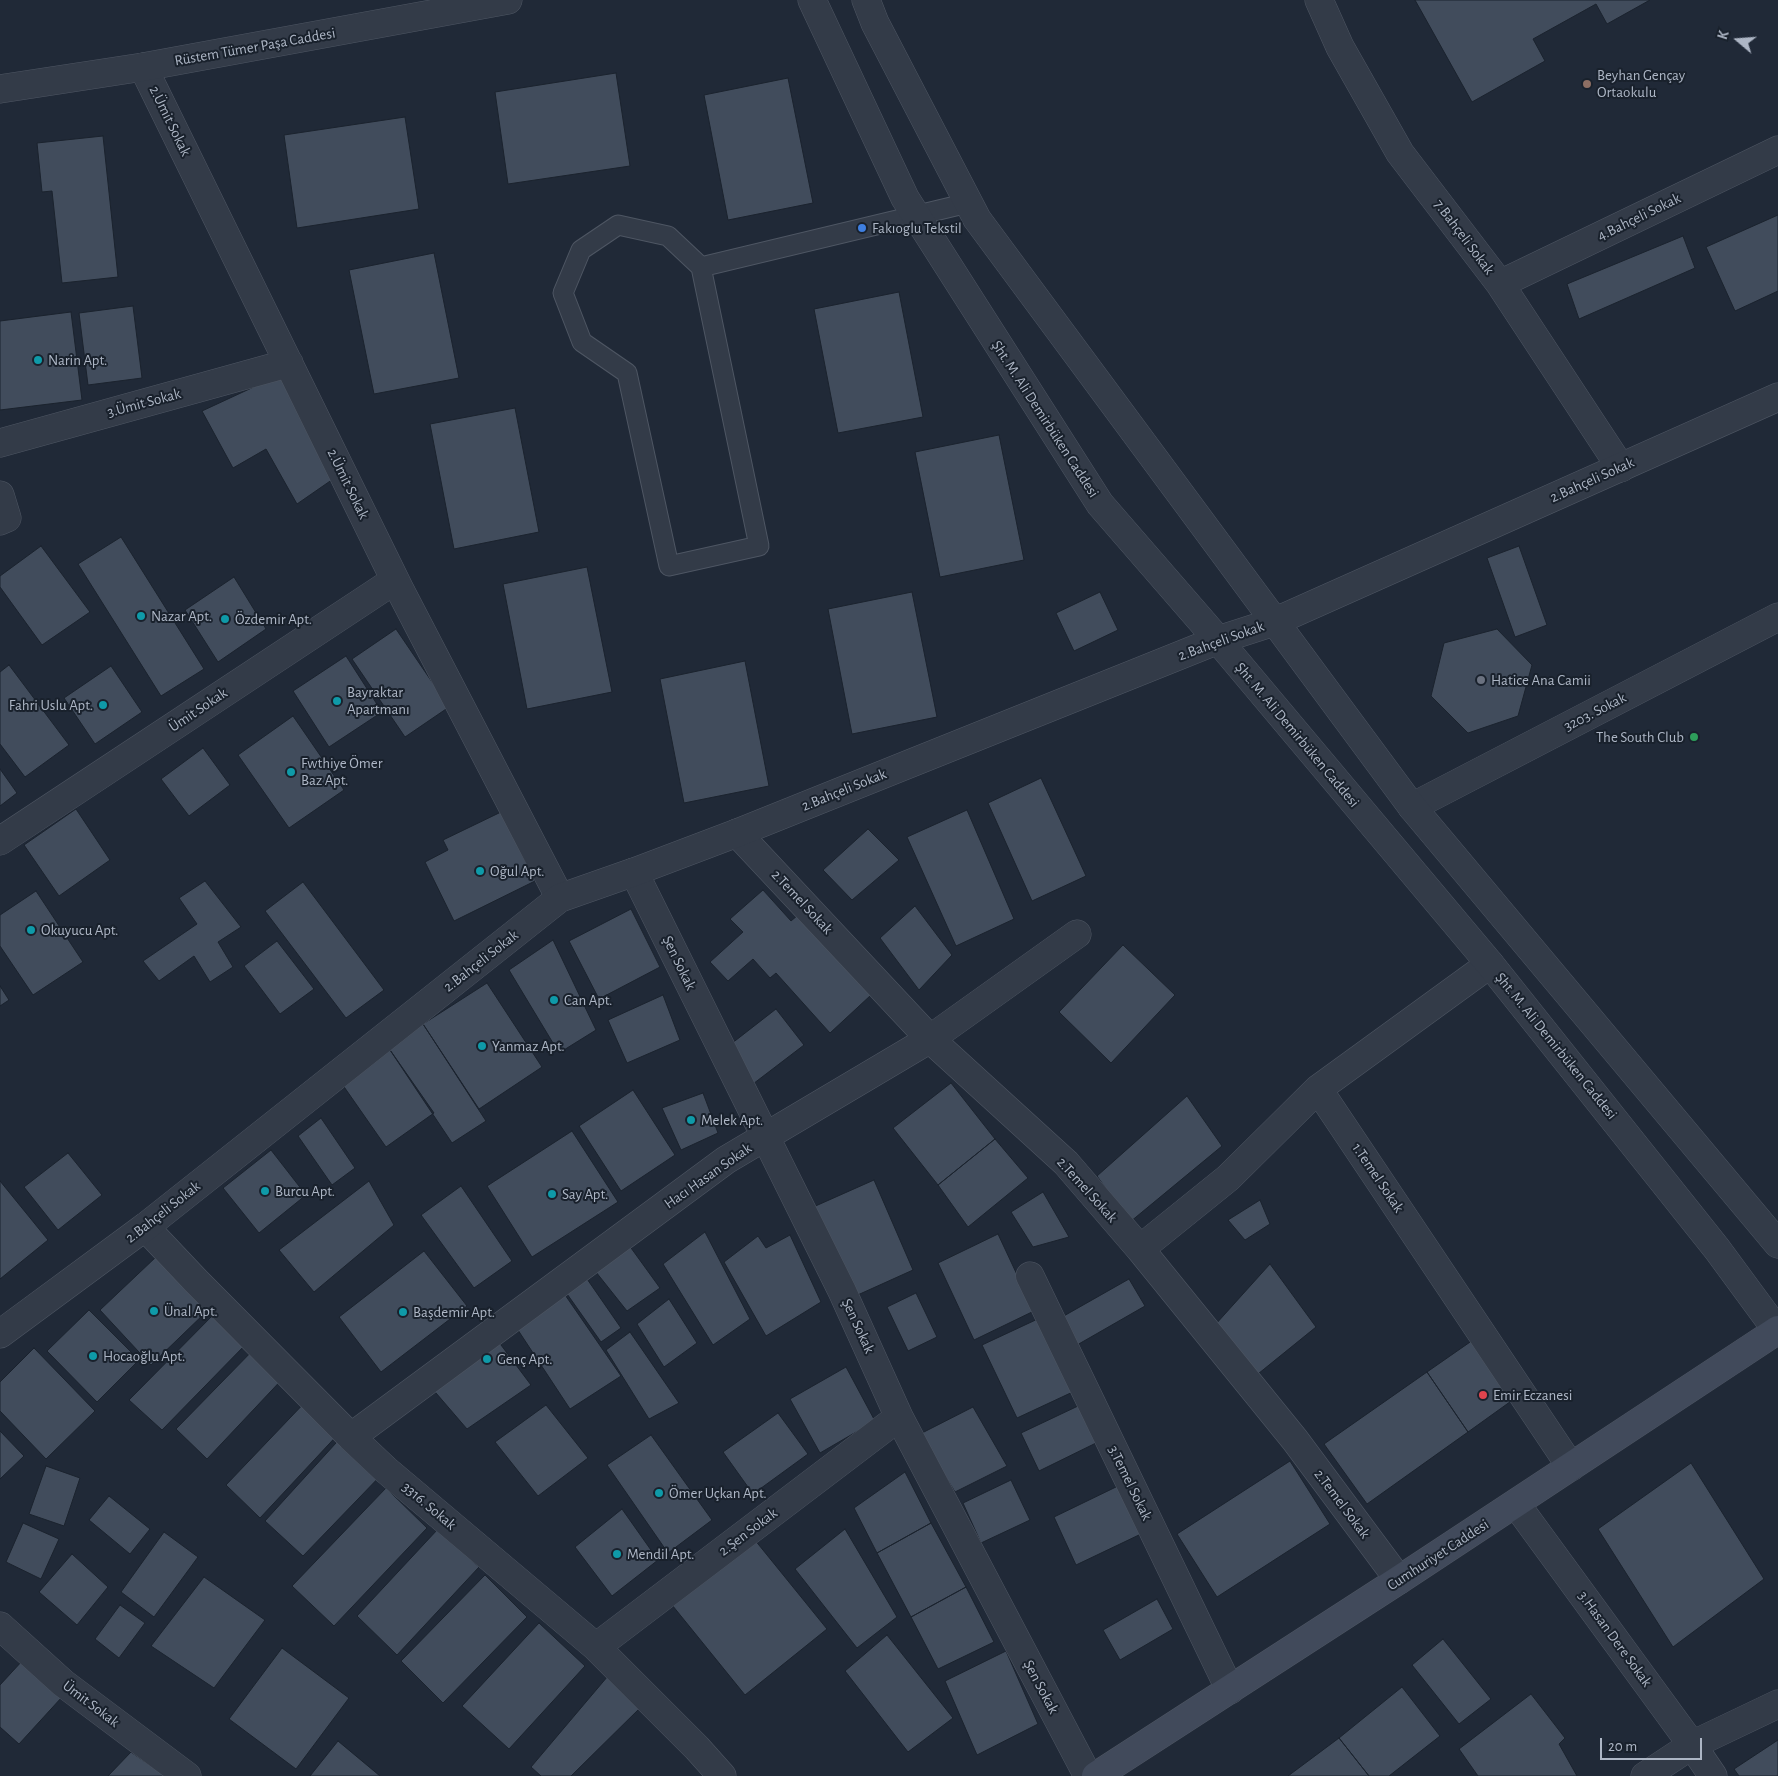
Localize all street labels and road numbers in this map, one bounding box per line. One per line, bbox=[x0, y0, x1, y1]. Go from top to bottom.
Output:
street label: Rüstem Tümer Paşa Caddesi bbox=[173, 24, 337, 70]
street label: 2.Ümit Sokak bbox=[145, 83, 195, 159]
street label: 4.Bahçeli Sokak bbox=[1594, 189, 1684, 245]
street label: 7.Bahçeli Sokak bbox=[1430, 196, 1498, 278]
street label: Şht. M. Ali Demirbüken Caddesi bbox=[987, 337, 1103, 501]
street label: 3.Ümit Sokak bbox=[105, 385, 183, 421]
street label: 2.Ümit Sokak bbox=[323, 446, 373, 522]
street label: 2.Bahçeli Sokak bbox=[1547, 453, 1637, 507]
street label: 2.Bahçeli Sokak bbox=[1176, 617, 1266, 665]
street label: Şht. M. Ali Demirbüken Caddesi bbox=[1231, 659, 1363, 811]
street label: Ümit Sokak bbox=[165, 684, 231, 736]
street label: 3203. Sokak bbox=[1561, 689, 1629, 735]
street label: 2.Bahçeli Sokak bbox=[799, 765, 889, 815]
street label: 2.Temel Sokak bbox=[768, 866, 836, 938]
street label: 2.Bahçeli Sokak bbox=[440, 926, 522, 996]
street label: Şen Sokak bbox=[658, 933, 700, 993]
street label: Şht. M. Ali Demirbüken Caddesi bbox=[1491, 969, 1621, 1123]
street label: Hacı Hasan Sokak bbox=[661, 1139, 755, 1213]
street label: 1.Temel Sokak bbox=[1348, 1140, 1408, 1216]
street label: 2.Temel Sokak bbox=[1053, 1154, 1121, 1226]
street label: 2.Bahçeli Sokak bbox=[122, 1177, 204, 1247]
street label: Şen Sokak bbox=[838, 1296, 878, 1356]
street label: 3.Temel Sokak bbox=[1104, 1443, 1156, 1523]
street label: 2.Temel Sokak bbox=[1310, 1466, 1374, 1542]
street label: 3316. Sokak bbox=[398, 1478, 460, 1534]
street label: 2.Şen Sokak bbox=[715, 1504, 781, 1560]
street label: Cumhuriyet Caddesi bbox=[1384, 1515, 1492, 1595]
street label: 3.Hasan Dere Sokak bbox=[1574, 1587, 1656, 1691]
street label: Şen Sokak bbox=[1019, 1657, 1063, 1717]
street label: Ümit Sokak bbox=[59, 1677, 123, 1731]

